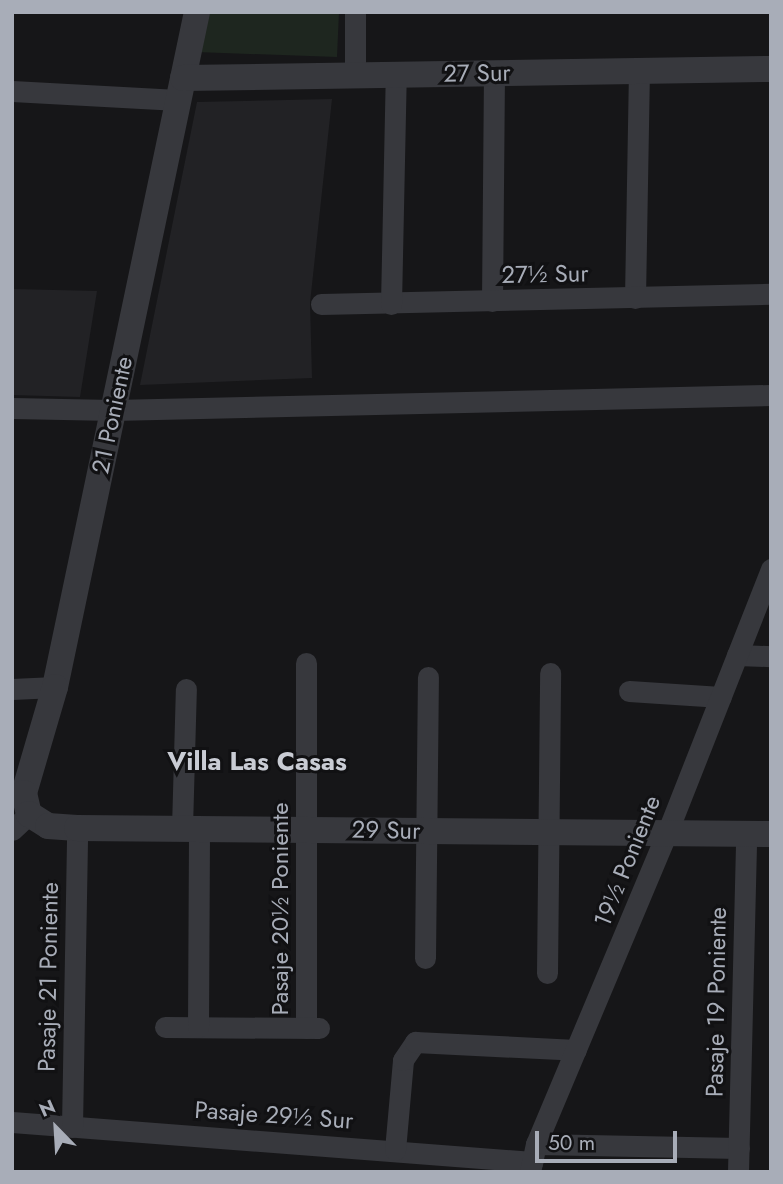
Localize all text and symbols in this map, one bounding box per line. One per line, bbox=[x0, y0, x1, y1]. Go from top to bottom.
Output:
street label: 27 Sur bbox=[443, 58, 511, 88]
street label: 27½ Sur bbox=[501, 259, 589, 289]
street label: 21 Poniente bbox=[86, 354, 138, 476]
district label: Villa Las Casas bbox=[167, 746, 347, 778]
street label: 19½ Poniente bbox=[588, 791, 666, 931]
street label: Pasaje 20½ Poniente bbox=[266, 802, 294, 1016]
street label: 29 Sur bbox=[351, 815, 421, 845]
street label: Pasaje 21 Poniente bbox=[32, 882, 64, 1072]
street label: Pasaje 19 Poniente bbox=[700, 907, 732, 1097]
north arrow bbox=[21, 1093, 91, 1163]
text: N bbox=[35, 1093, 60, 1124]
street label: Pasaje 29½ Sur bbox=[194, 1095, 354, 1135]
scale bar bbox=[538, 1118, 680, 1162]
text: 50 m bbox=[548, 1128, 595, 1158]

